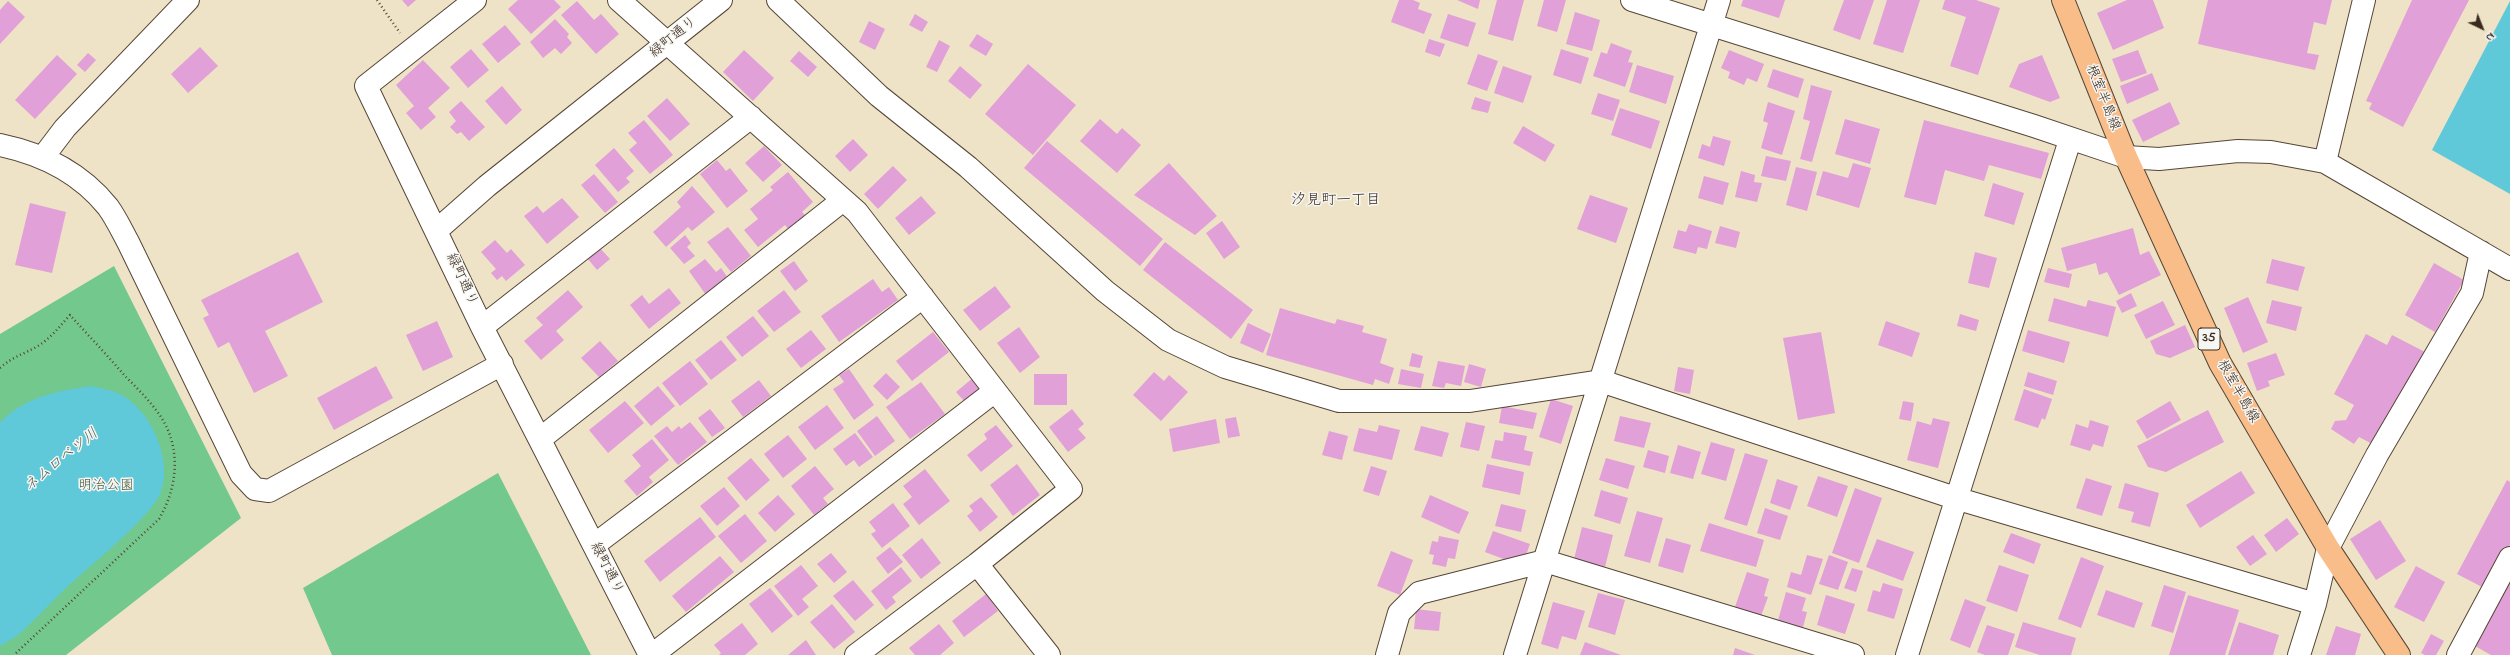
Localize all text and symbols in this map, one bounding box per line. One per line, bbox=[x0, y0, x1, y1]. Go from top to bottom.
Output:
north arrow bbox=[2462, 8, 2502, 48]
street label: 緑町通り bbox=[647, 14, 701, 62]
text: N bbox=[2482, 28, 2498, 45]
street label: 根室半島線 bbox=[2081, 62, 2123, 134]
district label: 汐見町一丁目 bbox=[1291, 193, 1381, 211]
street label: 緑町通り bbox=[442, 251, 480, 309]
road number: 35 bbox=[2198, 328, 2220, 350]
street label: 根室半島線 bbox=[2212, 357, 2262, 427]
water label: ネムロベツ川 bbox=[21, 426, 103, 496]
park label: 明治公園 bbox=[78, 479, 134, 495]
street label: 緑町通り bbox=[586, 540, 626, 598]

